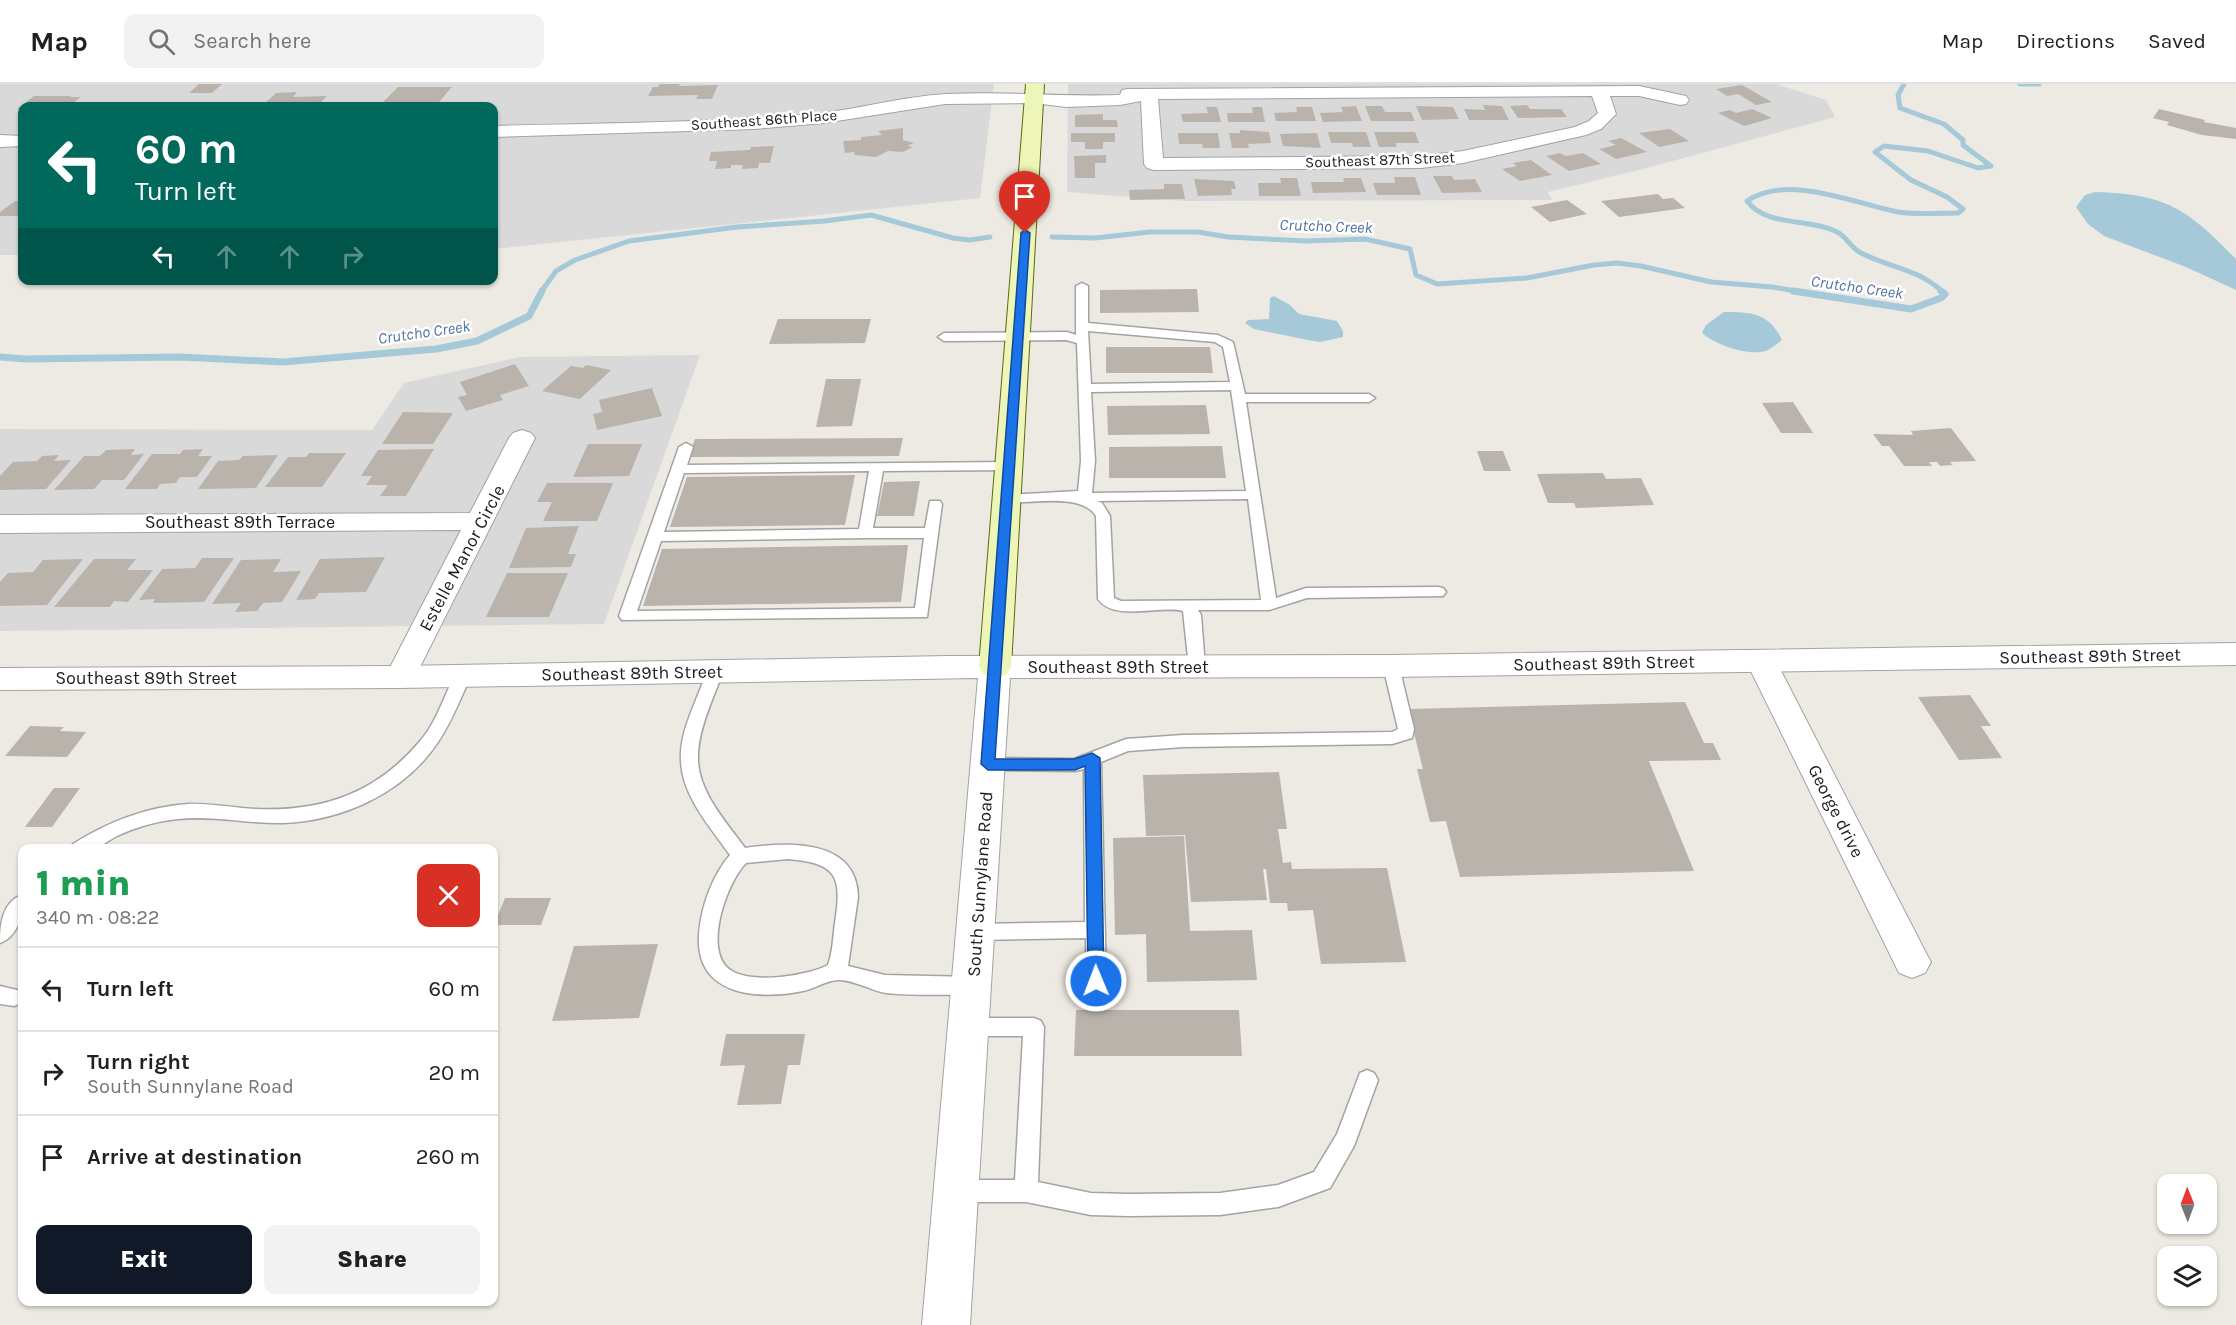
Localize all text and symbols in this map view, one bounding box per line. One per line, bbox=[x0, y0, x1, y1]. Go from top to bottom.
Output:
search box bbox=[124, 14, 544, 68]
text: Map bbox=[30, 25, 88, 58]
icon: search bbox=[145, 25, 178, 58]
text: Search here bbox=[193, 28, 311, 54]
text: Map bbox=[1942, 29, 1983, 53]
text: Directions bbox=[2016, 29, 2115, 53]
text: Saved bbox=[2148, 29, 2206, 53]
street label: Southeast 86th Place bbox=[690, 106, 838, 134]
text: 60 m bbox=[135, 124, 238, 174]
icon: left bbox=[36, 126, 114, 204]
street label: Southeast 87th Street bbox=[1305, 148, 1456, 172]
pin bbox=[999, 171, 1050, 233]
text: Turn left bbox=[135, 175, 236, 207]
icon: arrive bbox=[1008, 180, 1041, 213]
water label: Crutcho Creek bbox=[1279, 215, 1374, 237]
icon: left bbox=[147, 240, 180, 273]
icon: ahead bbox=[210, 240, 243, 273]
icon: ahead bbox=[273, 240, 306, 273]
icon: right bbox=[336, 240, 369, 273]
water label: Crutcho Creek bbox=[1810, 271, 1905, 303]
water label: Crutcho Creek bbox=[377, 316, 472, 348]
street label: Estelle Manor Circle bbox=[414, 481, 510, 635]
street label: Southeast 89th Terrace bbox=[145, 511, 335, 533]
street label: Southeast 89th Street bbox=[1999, 643, 2181, 669]
street label: Southeast 89th Street bbox=[1513, 650, 1695, 676]
street label: Southeast 89th Street bbox=[1027, 656, 1209, 678]
street label: Southeast 89th Street bbox=[541, 660, 723, 686]
street label: Southeast 89th Street bbox=[55, 667, 237, 689]
street label: George drive bbox=[1803, 761, 1869, 861]
street label: South Sunnylane Road bbox=[963, 790, 997, 978]
text: 1 min bbox=[36, 862, 130, 904]
button: close bbox=[417, 864, 480, 927]
text: 340 m · 08:22 bbox=[36, 906, 159, 929]
position arrow bbox=[1064, 949, 1128, 1013]
icon: left bbox=[36, 973, 69, 1006]
text: Turn left bbox=[87, 976, 174, 1002]
text: 60 m bbox=[429, 976, 480, 1002]
text: Turn right bbox=[87, 1049, 190, 1075]
icon: right bbox=[36, 1057, 69, 1090]
text: 20 m bbox=[428, 1060, 480, 1086]
text: South Sunnylane Road bbox=[87, 1075, 294, 1098]
icon: arrive bbox=[36, 1141, 69, 1174]
text: Arrive at destination bbox=[87, 1144, 302, 1170]
text: 260 m bbox=[416, 1144, 480, 1170]
north arrow bbox=[2157, 1174, 2217, 1234]
map controls bbox=[2157, 1174, 2217, 1306]
button: Exit bbox=[36, 1225, 252, 1294]
button: Share bbox=[264, 1225, 480, 1294]
button: layers bbox=[2157, 1246, 2217, 1306]

